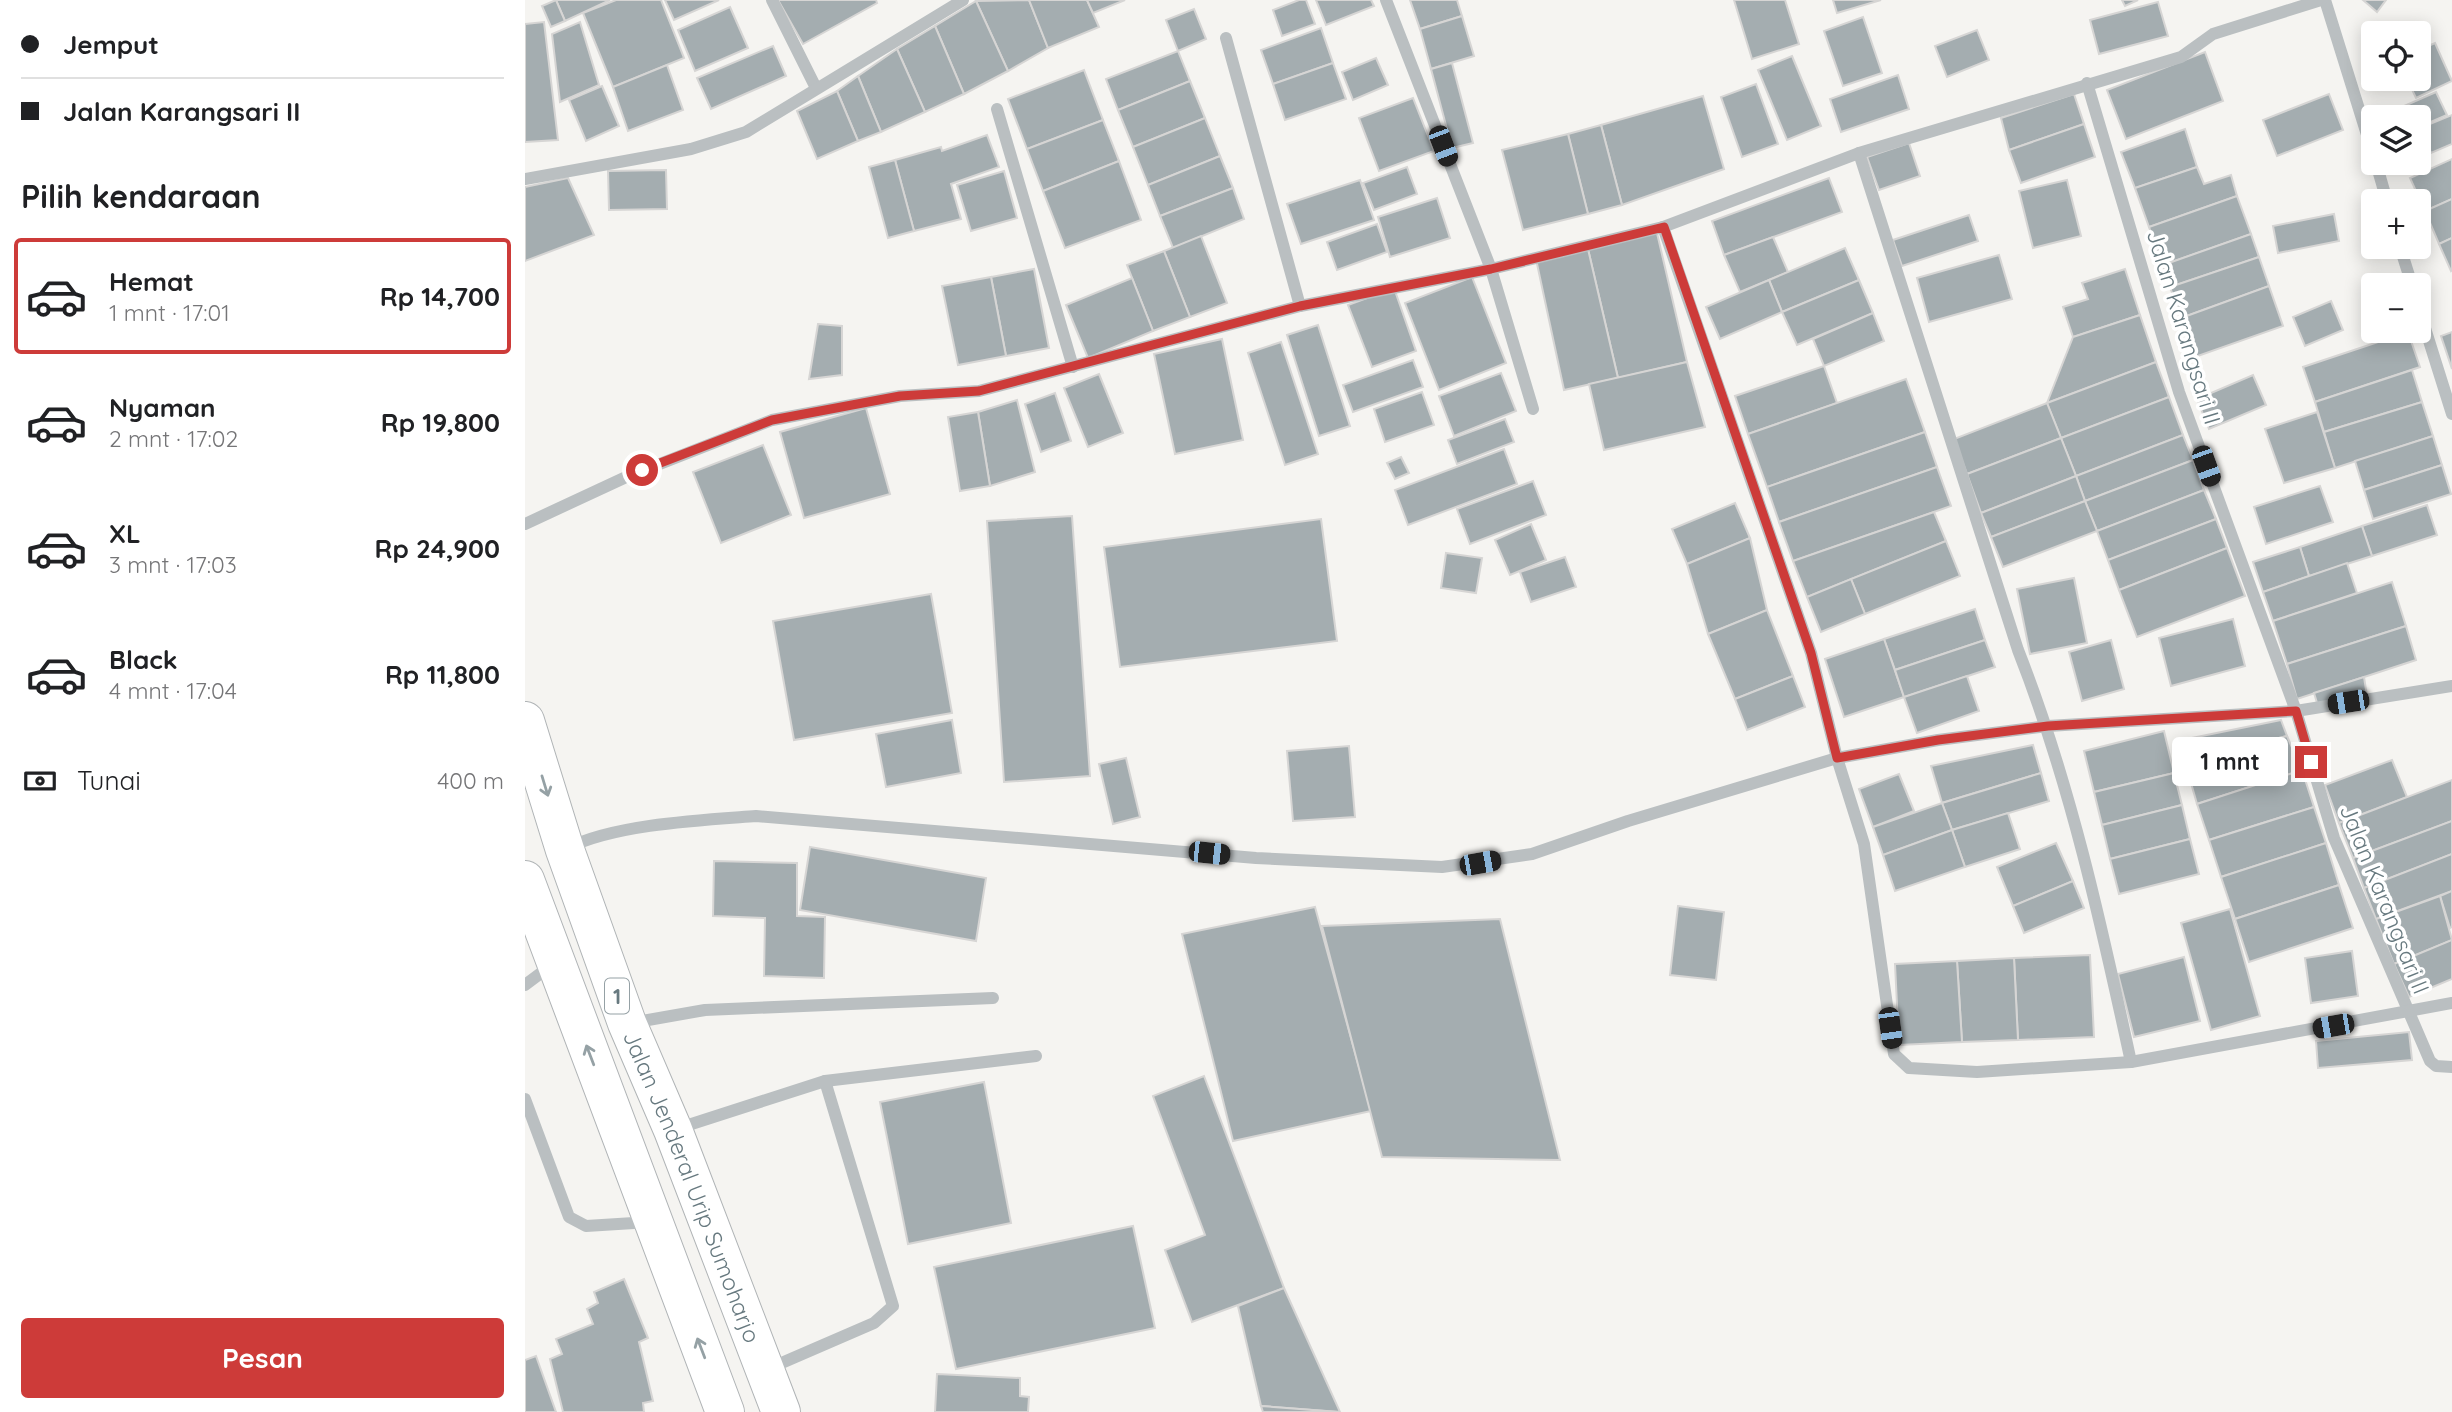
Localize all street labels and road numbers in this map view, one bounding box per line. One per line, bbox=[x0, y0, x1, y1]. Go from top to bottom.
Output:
street label: Jalan Karangsari II bbox=[2141, 226, 2227, 428]
street label: Jalan Karangsari II bbox=[2334, 800, 2436, 998]
road number: 1 bbox=[605, 978, 629, 1014]
street label: Jalan Jenderal Urip Sumoharjo bbox=[617, 1026, 768, 1347]

